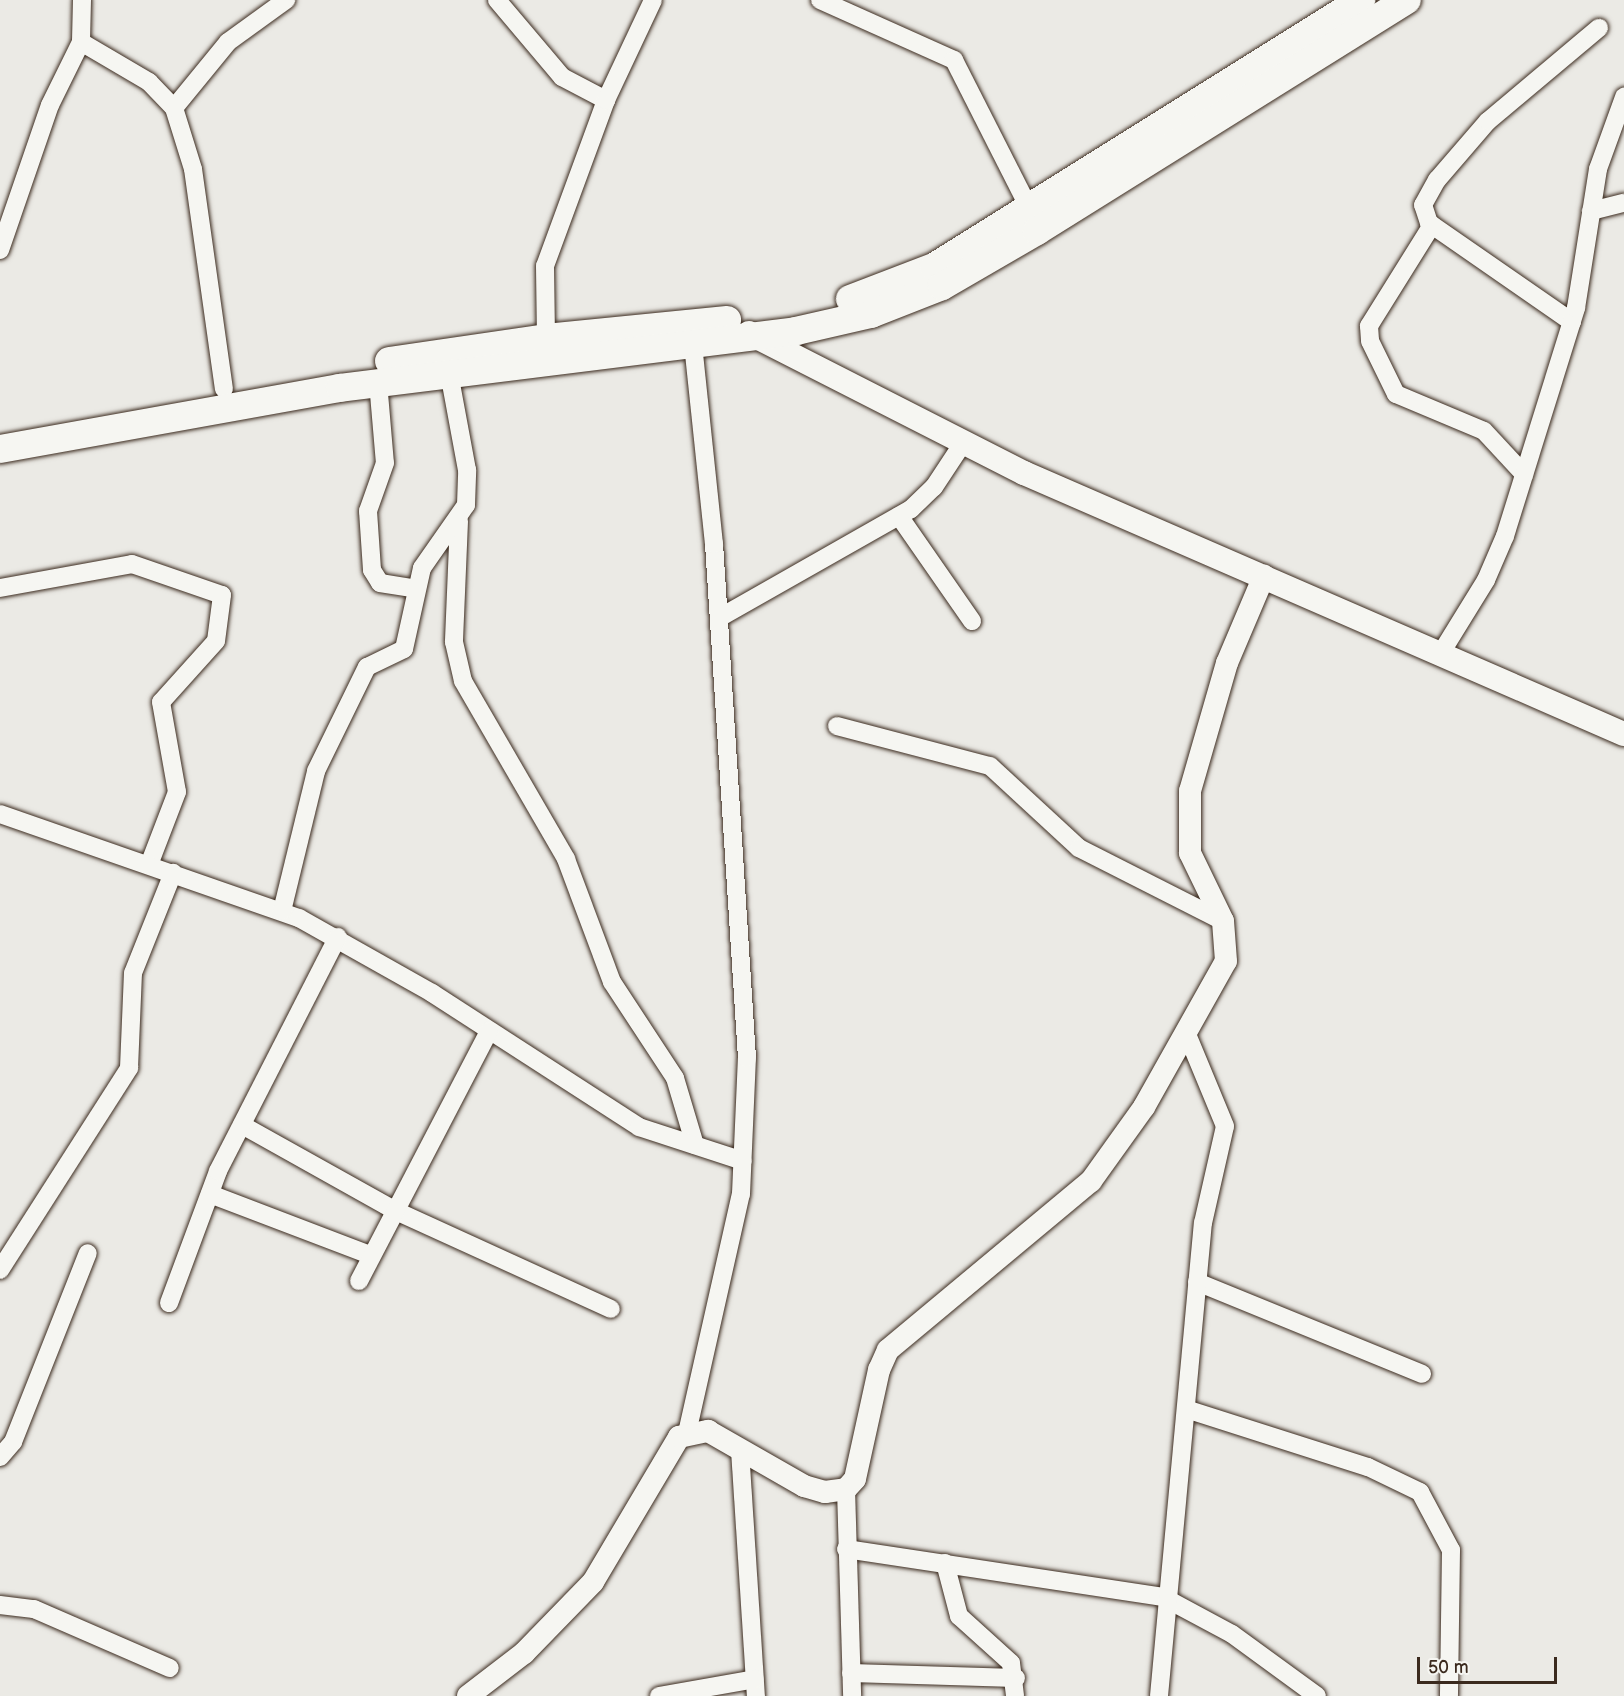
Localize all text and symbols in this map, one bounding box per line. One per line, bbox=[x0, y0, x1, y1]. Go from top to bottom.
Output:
scale bar bbox=[1420, 1645, 1560, 1683]
text: 50 m bbox=[1428, 1657, 1469, 1678]

